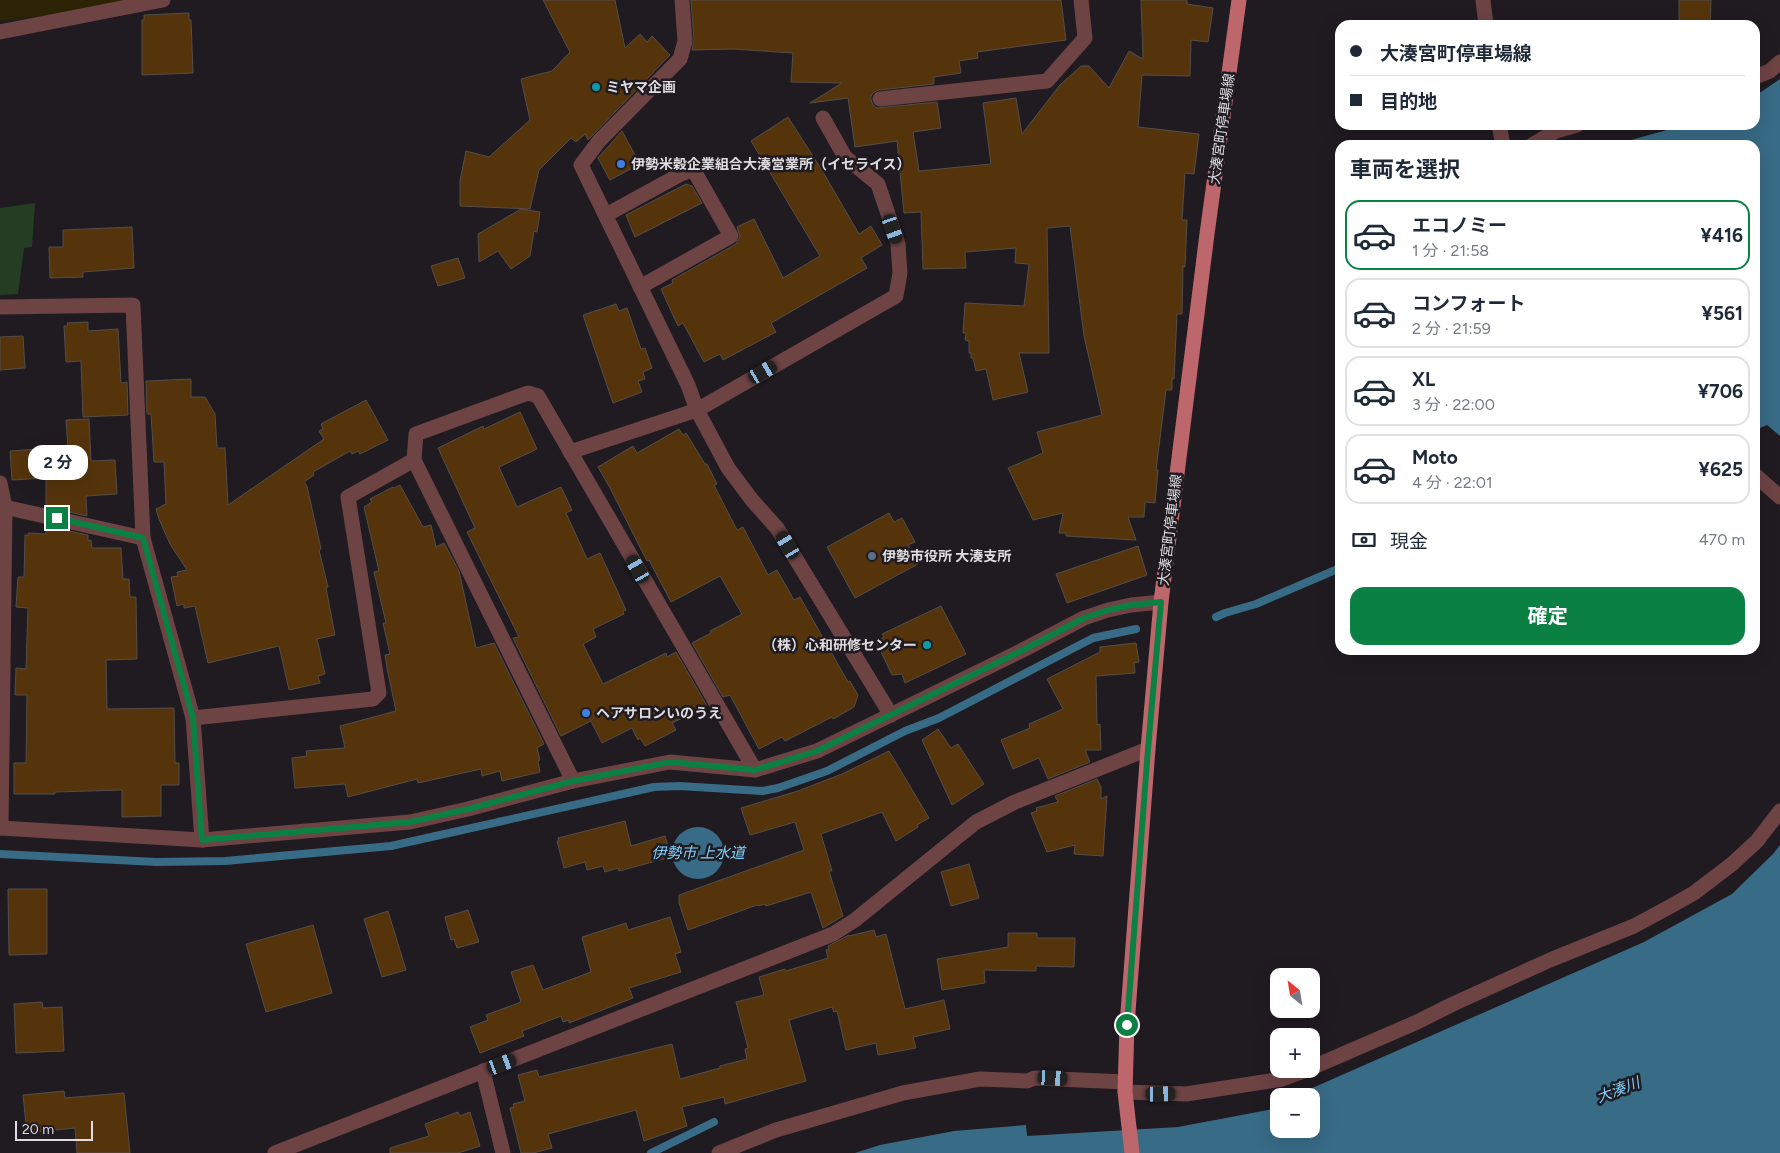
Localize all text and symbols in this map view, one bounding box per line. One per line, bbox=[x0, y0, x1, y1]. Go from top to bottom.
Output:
text: 大湊宮町停車場線 bbox=[1380, 42, 1532, 65]
street label: 大湊宮町停車場線 bbox=[1206, 72, 1238, 186]
place label: ミヤマ企画 bbox=[606, 79, 676, 96]
marker: ミヤマ企画 bbox=[590, 81, 602, 93]
text: 目的地 bbox=[1380, 90, 1437, 113]
place label: 伊勢米穀企業組合大湊営業所（イセライス） bbox=[631, 156, 911, 173]
text: 車両を選択 bbox=[1350, 156, 1460, 183]
marker: 伊勢米穀企業組合大湊営業所（イセライス） bbox=[615, 158, 627, 170]
car bbox=[881, 212, 904, 246]
icon: car bbox=[1352, 213, 1397, 258]
text: エコノミー bbox=[1412, 214, 1507, 237]
text: ¥416 bbox=[1701, 224, 1743, 247]
text: 1 分 · 21:58 bbox=[1412, 241, 1489, 260]
icon: car bbox=[1352, 291, 1397, 336]
text: コンフォート bbox=[1412, 292, 1525, 315]
text: ¥561 bbox=[1702, 302, 1743, 325]
text: 2 分 · 21:59 bbox=[1412, 319, 1491, 338]
car bbox=[746, 358, 779, 386]
text: XL bbox=[1412, 368, 1435, 391]
icon: car bbox=[1352, 369, 1397, 414]
text: ¥706 bbox=[1698, 380, 1743, 403]
text: 3 分 · 22:00 bbox=[1412, 395, 1495, 414]
callout: 2 分 bbox=[27, 446, 87, 480]
text: Moto bbox=[1412, 446, 1458, 469]
icon: car bbox=[1352, 447, 1397, 492]
text: 2 分 bbox=[43, 453, 73, 472]
text: ¥625 bbox=[1699, 458, 1743, 481]
street label: 大湊宮町停車場線 bbox=[1155, 473, 1185, 587]
text: 4 分 · 22:01 bbox=[1412, 473, 1493, 492]
route end bbox=[46, 507, 68, 529]
icon: cash bbox=[1350, 526, 1378, 554]
car bbox=[773, 528, 802, 562]
text: 現金 bbox=[1390, 530, 1428, 553]
text: 470 m bbox=[1699, 530, 1745, 549]
place label: 伊勢市役所 大湊支所 bbox=[882, 548, 1011, 565]
marker: 伊勢市役所 大湊支所 bbox=[866, 550, 878, 562]
car bbox=[624, 552, 651, 586]
button: 確定 bbox=[1350, 587, 1745, 645]
place label: （株）心和研修センター bbox=[763, 637, 917, 654]
marker: （株）心和研修センター bbox=[921, 639, 933, 651]
place label: ヘアサロンいのうえ bbox=[596, 705, 722, 722]
marker: ヘアサロンいのうえ bbox=[580, 707, 592, 719]
water label: 伊勢市 上水道 bbox=[651, 844, 747, 862]
north arrow bbox=[1270, 968, 1320, 1018]
map controls bbox=[1270, 968, 1320, 1138]
route start bbox=[1116, 1014, 1138, 1036]
button: + bbox=[1270, 1028, 1320, 1078]
car bbox=[485, 1052, 518, 1076]
car bbox=[1037, 1070, 1068, 1086]
water label: 大湊川 bbox=[1594, 1073, 1644, 1106]
car bbox=[1145, 1086, 1176, 1102]
button: − bbox=[1270, 1088, 1320, 1138]
scale bar bbox=[15, 1118, 92, 1141]
text: 20 m bbox=[22, 1121, 54, 1138]

